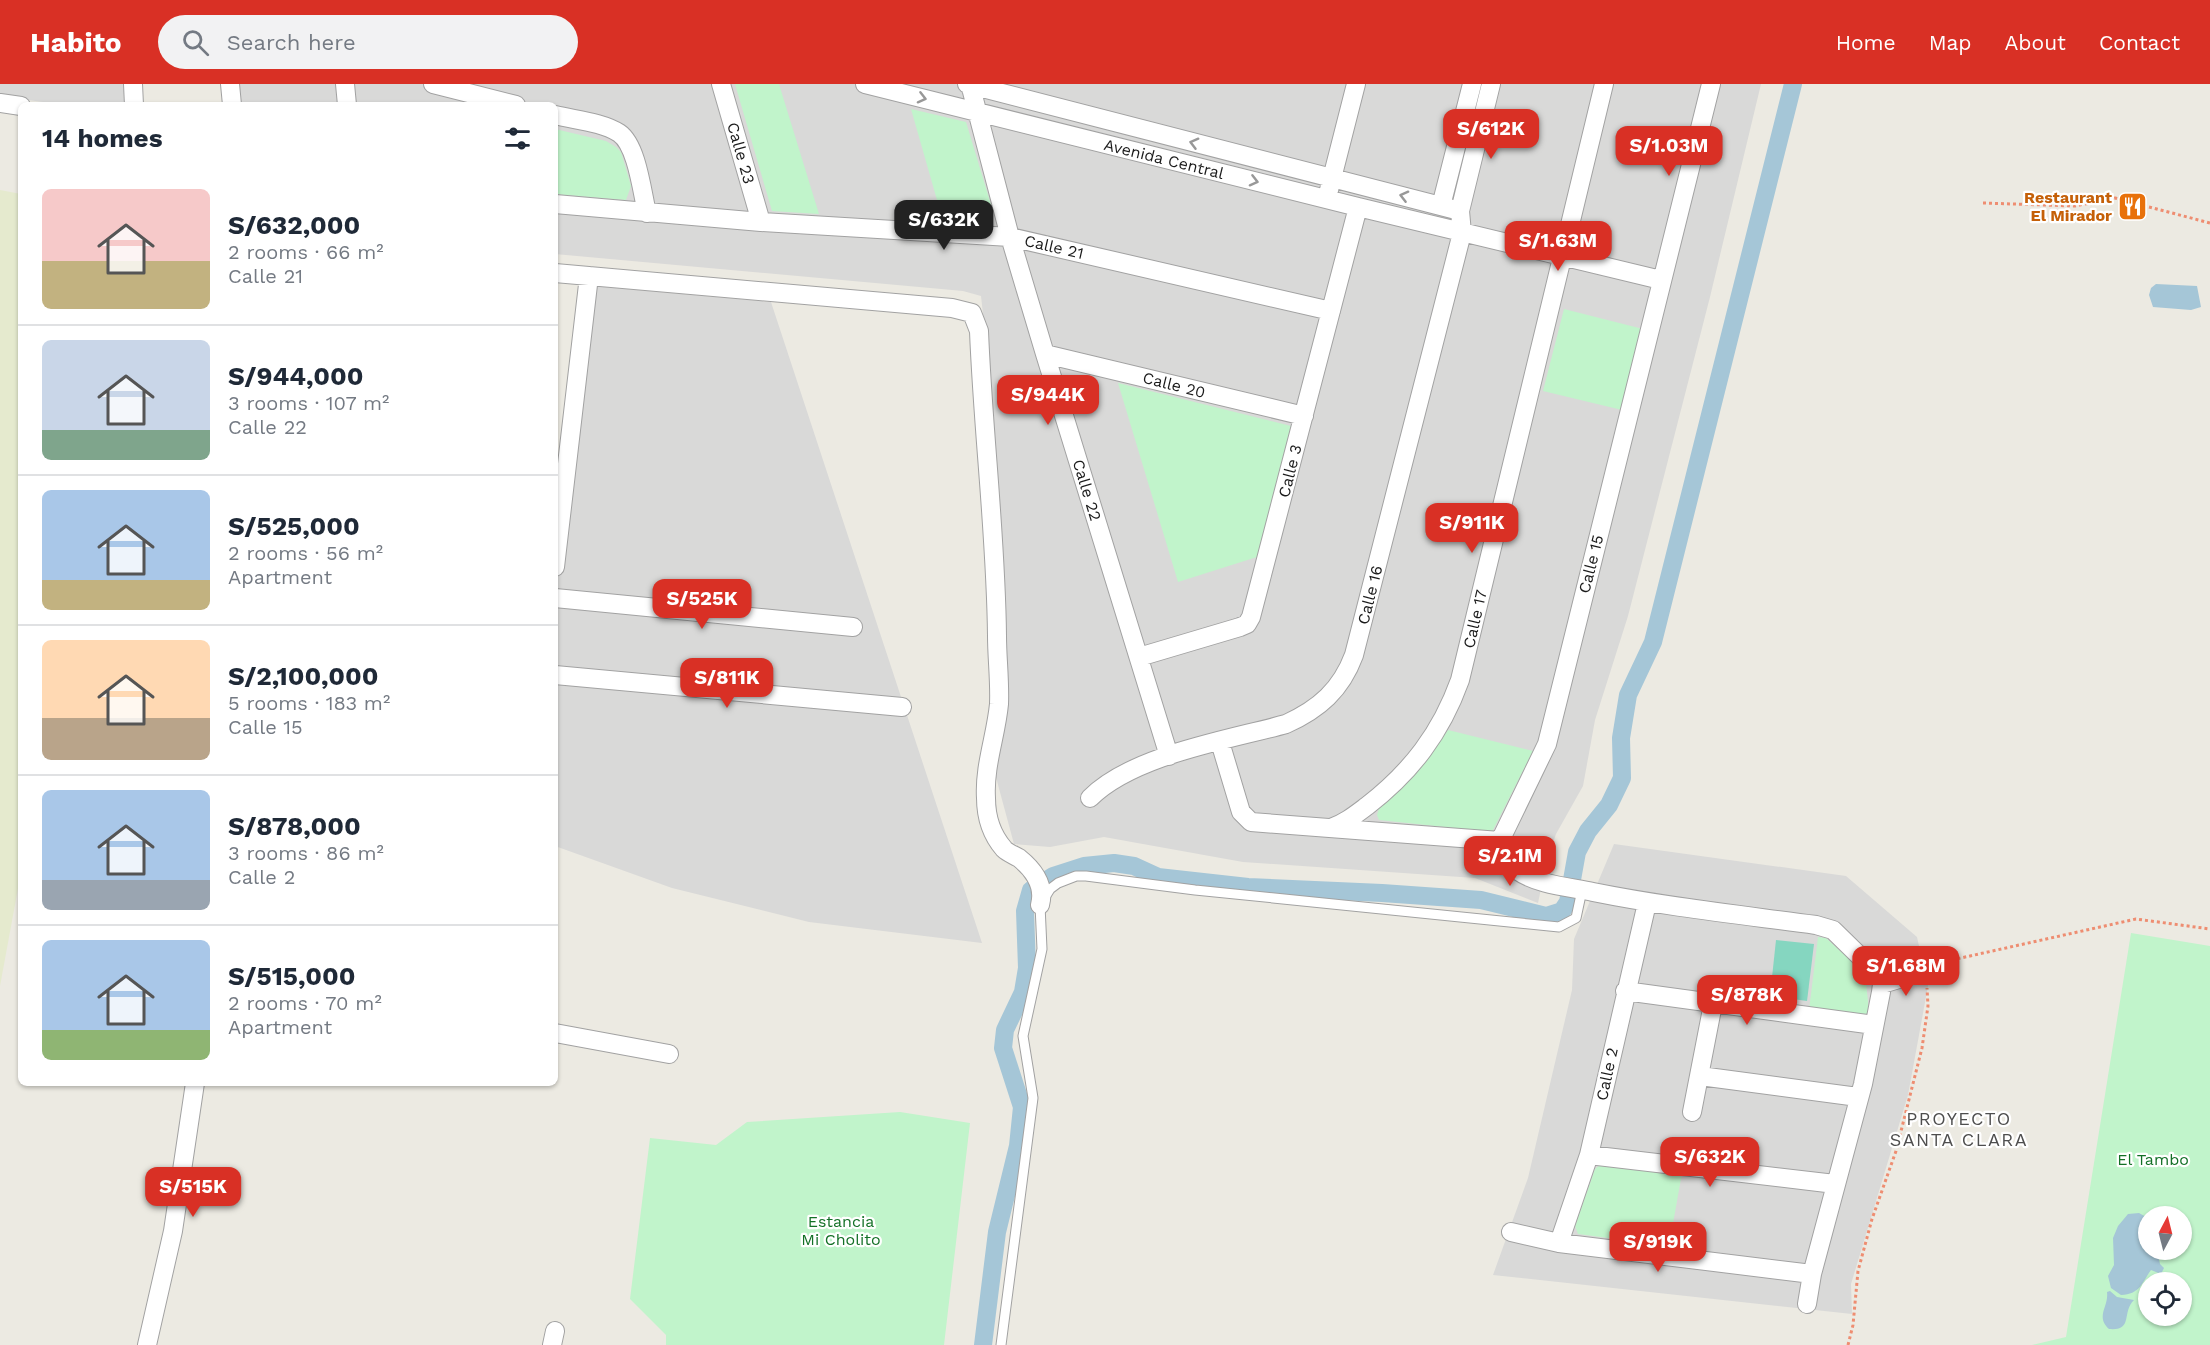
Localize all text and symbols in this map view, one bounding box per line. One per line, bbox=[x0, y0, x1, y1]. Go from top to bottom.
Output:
search box bbox=[158, 15, 578, 69]
text: Habito bbox=[30, 26, 122, 59]
icon: search bbox=[179, 26, 212, 59]
text: Search here bbox=[227, 30, 356, 55]
text: Home bbox=[1836, 30, 1896, 55]
text: Map bbox=[1929, 30, 1972, 55]
text: About bbox=[2005, 30, 2066, 55]
text: Contact bbox=[2099, 30, 2180, 55]
one-way arrow bbox=[917, 91, 927, 104]
pin: S/612K bbox=[1442, 109, 1540, 160]
text: S/612K bbox=[1457, 116, 1525, 140]
street label: Calle 23 bbox=[723, 120, 759, 186]
icon: filters bbox=[501, 122, 534, 155]
text: 14 homes bbox=[42, 123, 163, 153]
pin: S/1.03M bbox=[1614, 126, 1724, 177]
text: S/1.03M bbox=[1630, 133, 1708, 157]
street label: Avenida Central bbox=[1102, 135, 1226, 183]
one-way arrow bbox=[1189, 137, 1199, 150]
one-way arrow bbox=[1248, 174, 1258, 187]
place label: Restaurant El Mirador bbox=[2024, 188, 2112, 225]
restaurant icon: Restaurant El Mirador bbox=[2117, 190, 2149, 222]
one-way arrow bbox=[1399, 191, 1409, 204]
pin: S/632K bbox=[895, 200, 993, 251]
text: S/632K bbox=[908, 207, 980, 231]
text: S/632,000 bbox=[228, 210, 360, 240]
icon: home bbox=[90, 213, 162, 285]
pin: S/1.63M bbox=[1503, 221, 1613, 272]
text: S/1.63M bbox=[1519, 228, 1597, 252]
street label: Calle 21 bbox=[1023, 231, 1085, 263]
text: 2 rooms · 66 m² bbox=[228, 240, 384, 264]
text: Calle 21 bbox=[228, 264, 303, 288]
text: S/944,000 bbox=[228, 361, 364, 391]
icon: home bbox=[90, 364, 162, 436]
street label: Calle 20 bbox=[1141, 368, 1207, 402]
pin: S/944K bbox=[999, 375, 1097, 426]
text: S/944K bbox=[1011, 382, 1085, 406]
text: 3 rooms · 107 m² bbox=[228, 391, 389, 415]
text: Calle 22 bbox=[228, 415, 307, 439]
street label: Calle 3 bbox=[1274, 443, 1306, 499]
street label: Calle 22 bbox=[1069, 457, 1105, 523]
pin: S/911K bbox=[1423, 503, 1521, 554]
text: S/911K bbox=[1439, 510, 1505, 534]
text: S/525,000 bbox=[228, 511, 360, 541]
icon: home bbox=[90, 514, 162, 586]
street label: Calle 15 bbox=[1575, 533, 1607, 595]
text: 2 rooms · 56 m² bbox=[228, 541, 383, 565]
street label: Calle 16 bbox=[1354, 564, 1386, 626]
text: Apartment bbox=[228, 565, 332, 589]
pin: S/525K bbox=[653, 579, 751, 630]
text: S/525K bbox=[667, 586, 738, 610]
street label: Calle 17 bbox=[1459, 588, 1491, 650]
pin: S/811K bbox=[678, 658, 776, 709]
text: S/2,100,000 bbox=[228, 661, 379, 691]
icon: home bbox=[90, 664, 162, 736]
text: S/811K bbox=[694, 665, 760, 689]
text: 5 rooms · 183 m² bbox=[228, 691, 390, 715]
text: Calle 15 bbox=[228, 715, 303, 739]
text: S/878,000 bbox=[228, 811, 361, 841]
icon: home bbox=[90, 814, 162, 886]
pin: S/2.1M bbox=[1461, 836, 1559, 887]
text: 3 rooms · 86 m² bbox=[228, 841, 384, 865]
text: S/2.1M bbox=[1478, 843, 1542, 867]
text: Calle 2 bbox=[228, 865, 295, 889]
pin: S/1.68M bbox=[1851, 946, 1961, 997]
text: S/1.68M bbox=[1866, 953, 1946, 977]
text: S/515,000 bbox=[228, 961, 356, 991]
icon: home bbox=[90, 964, 162, 1036]
pin: S/878K bbox=[1698, 975, 1796, 1026]
text: S/878K bbox=[1711, 982, 1783, 1006]
text: 2 rooms · 70 m² bbox=[228, 991, 382, 1015]
text: Apartment bbox=[228, 1015, 332, 1039]
street label: Calle 2 bbox=[1592, 1046, 1622, 1102]
district label: PROYECTO SANTA CLARA bbox=[1890, 1108, 2028, 1150]
pin: S/632K bbox=[1661, 1137, 1759, 1188]
text: S/632K bbox=[1674, 1144, 1746, 1168]
park label: El Tambo bbox=[2117, 1150, 2189, 1169]
pin: S/515K bbox=[144, 1167, 242, 1218]
text: S/515K bbox=[159, 1174, 227, 1198]
north arrow bbox=[2138, 1206, 2192, 1260]
map controls bbox=[2138, 1206, 2192, 1326]
park label: Estancia Mi Cholito bbox=[801, 1212, 881, 1249]
pin: S/919K bbox=[1609, 1222, 1707, 1273]
text: S/919K bbox=[1623, 1229, 1693, 1253]
button: locate bbox=[2138, 1272, 2192, 1326]

